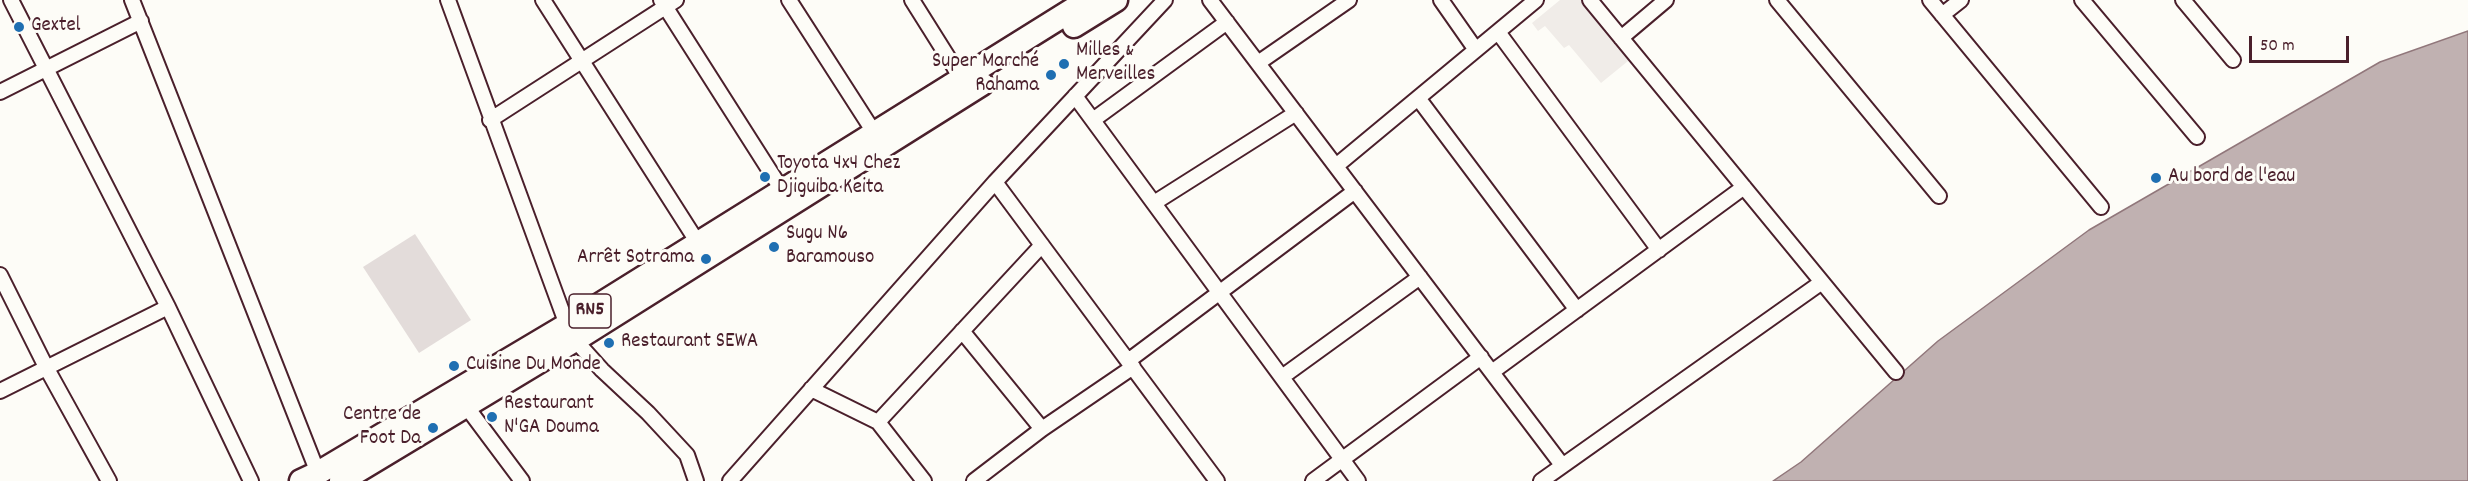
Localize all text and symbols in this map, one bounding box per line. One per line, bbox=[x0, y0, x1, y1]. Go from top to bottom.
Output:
place label: Gextel bbox=[31, 14, 81, 40]
marker: Gextel bbox=[12, 20, 26, 34]
scale bar bbox=[2252, 24, 2352, 62]
text: 50 m bbox=[2260, 34, 2295, 59]
place label: Milles & Merveilles bbox=[1076, 39, 1155, 89]
place label: Super Marché Rahama bbox=[932, 50, 1039, 100]
marker: Milles & Merveilles bbox=[1057, 57, 1071, 71]
marker: Super Marché Rahama bbox=[1044, 68, 1058, 82]
place label: Toyota 4x4 Chez Djiguiba Keita bbox=[777, 152, 900, 202]
place label: Au bord de l'eau bbox=[2168, 165, 2295, 191]
marker: Toyota 4x4 Chez Djiguiba Keita bbox=[758, 170, 772, 184]
marker: Au bord de l'eau bbox=[2149, 171, 2163, 185]
place label: Sugu N6 Baramouso bbox=[786, 222, 874, 272]
marker: Sugu N6 Baramouso bbox=[767, 240, 781, 254]
place label: Arrêt Sotrama bbox=[577, 246, 694, 272]
marker: Arrêt Sotrama bbox=[699, 252, 713, 266]
road number: RN5 bbox=[569, 294, 611, 328]
place label: Restaurant SEWA bbox=[621, 330, 758, 356]
marker: Restaurant SEWA bbox=[602, 336, 616, 350]
place label: Cuisine Du Monde bbox=[466, 353, 601, 379]
marker: Cuisine Du Monde bbox=[447, 359, 461, 373]
place label: Restaurant N'GA Douma bbox=[504, 392, 599, 442]
place label: Centre de Foot Da bbox=[343, 403, 421, 453]
marker: Restaurant N'GA Douma bbox=[485, 410, 499, 424]
marker: Centre de Foot Da bbox=[426, 421, 440, 435]

